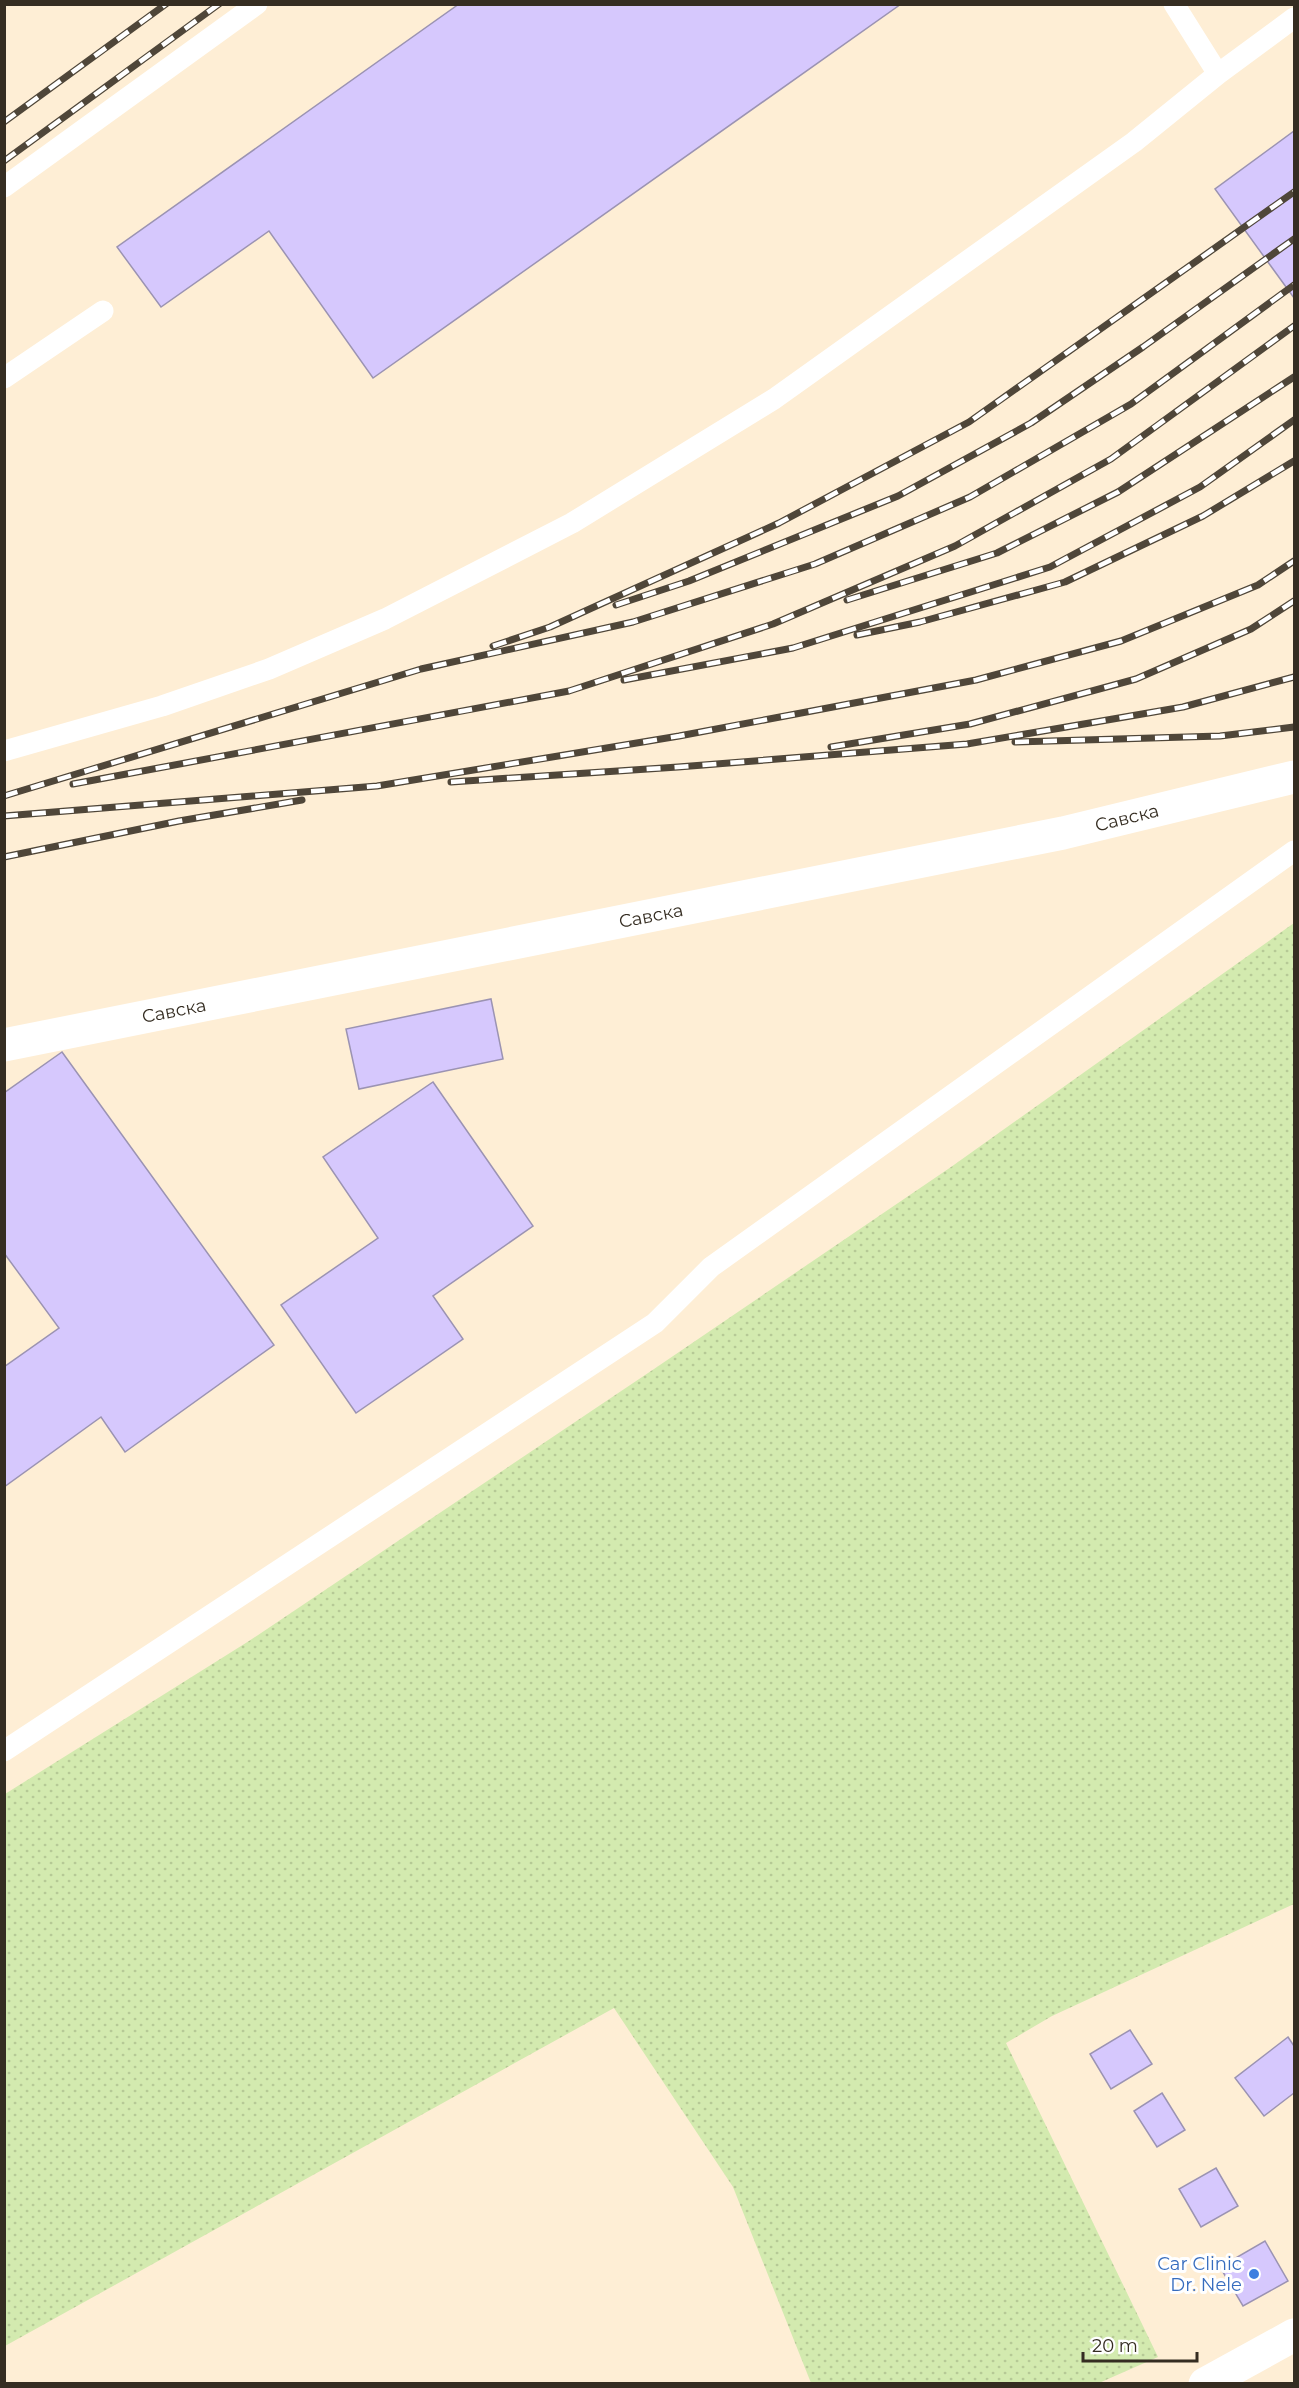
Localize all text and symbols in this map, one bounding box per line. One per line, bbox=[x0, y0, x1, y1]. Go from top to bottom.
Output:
street label: Савска bbox=[1093, 799, 1161, 837]
street label: Савска bbox=[617, 899, 685, 933]
street label: Савска bbox=[140, 994, 208, 1028]
place label: Car Clinic Dr. Nele bbox=[1157, 2253, 1242, 2296]
marker: Car Clinic Dr. Nele bbox=[1247, 2267, 1261, 2281]
scale bar bbox=[1083, 2325, 1197, 2363]
text: 20 m bbox=[1092, 2335, 1138, 2357]

